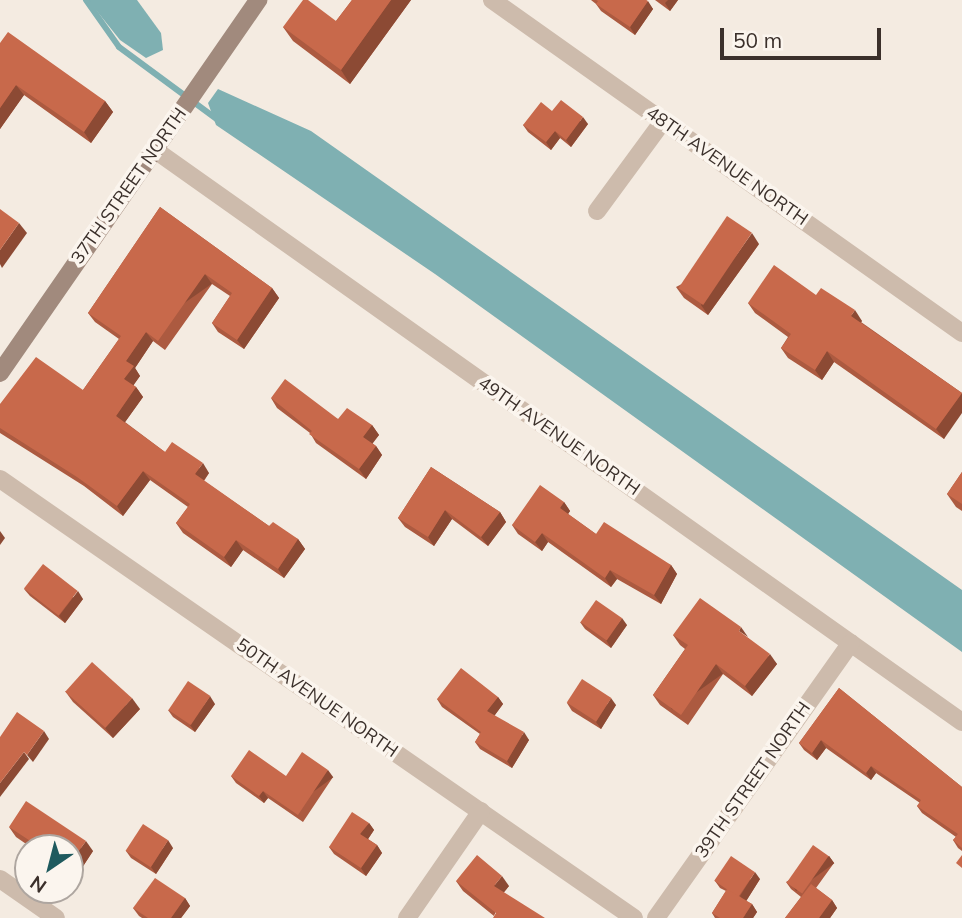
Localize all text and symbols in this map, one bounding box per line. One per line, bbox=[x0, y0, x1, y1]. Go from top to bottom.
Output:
scale bar bbox=[724, 14, 885, 58]
text: 50 m bbox=[733, 27, 782, 53]
street label: 48TH AVENUE NORTH bbox=[642, 102, 812, 230]
street label: 37TH STREET NORTH bbox=[67, 104, 191, 268]
street label: 49TH AVENUE NORTH bbox=[474, 372, 644, 500]
street label: 50TH AVENUE NORTH bbox=[232, 634, 402, 762]
street label: 39TH STREET NORTH bbox=[691, 698, 815, 862]
north arrow bbox=[14, 834, 84, 904]
text: N bbox=[25, 871, 51, 899]

